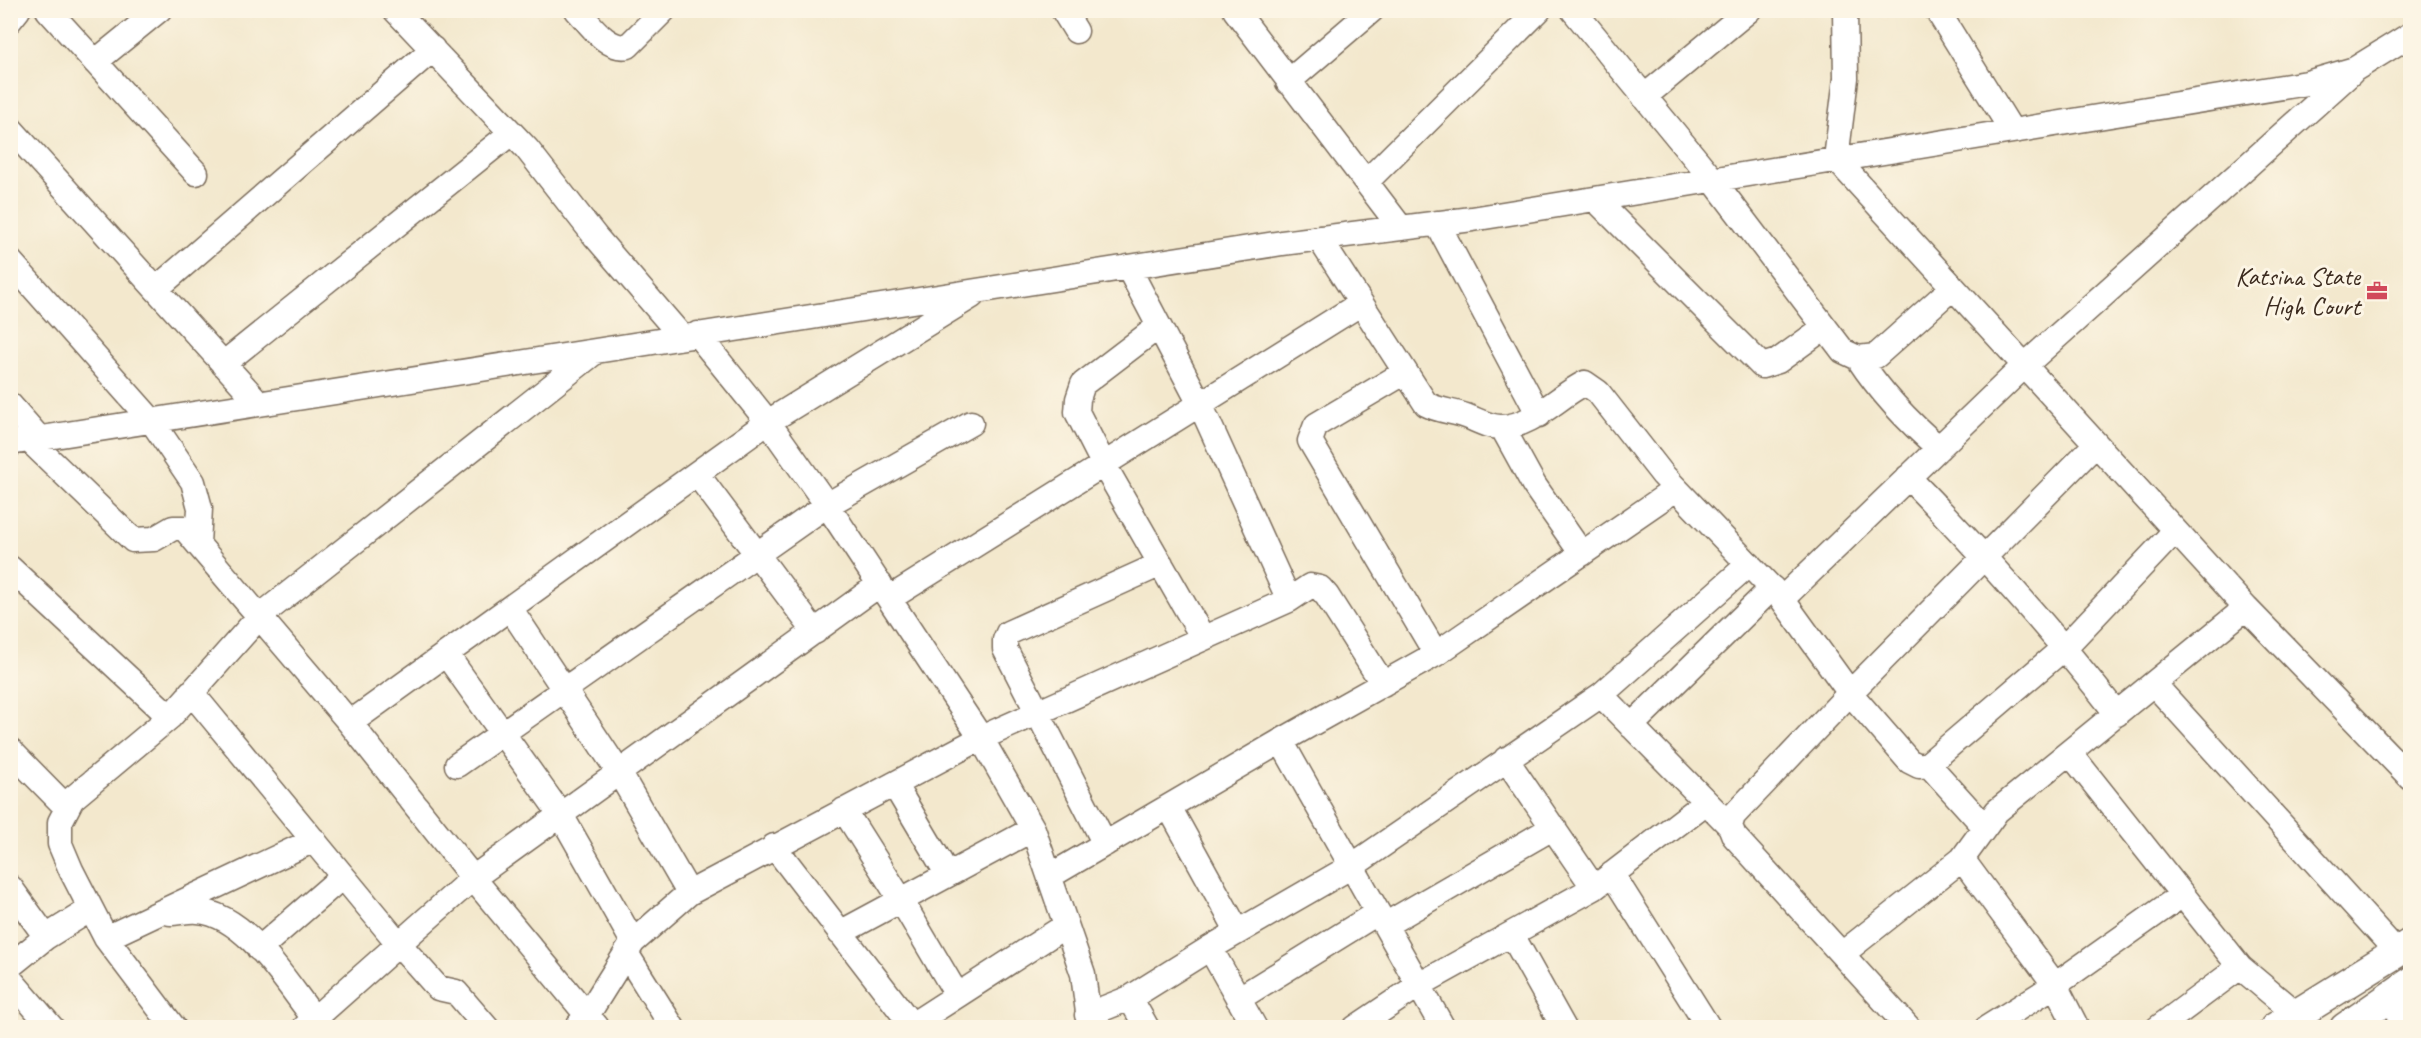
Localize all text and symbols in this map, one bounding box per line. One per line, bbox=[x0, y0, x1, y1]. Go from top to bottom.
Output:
place label: Katsina State High Court bbox=[2236, 260, 2362, 323]
office icon: Katsina State High Court bbox=[2365, 279, 2389, 303]

